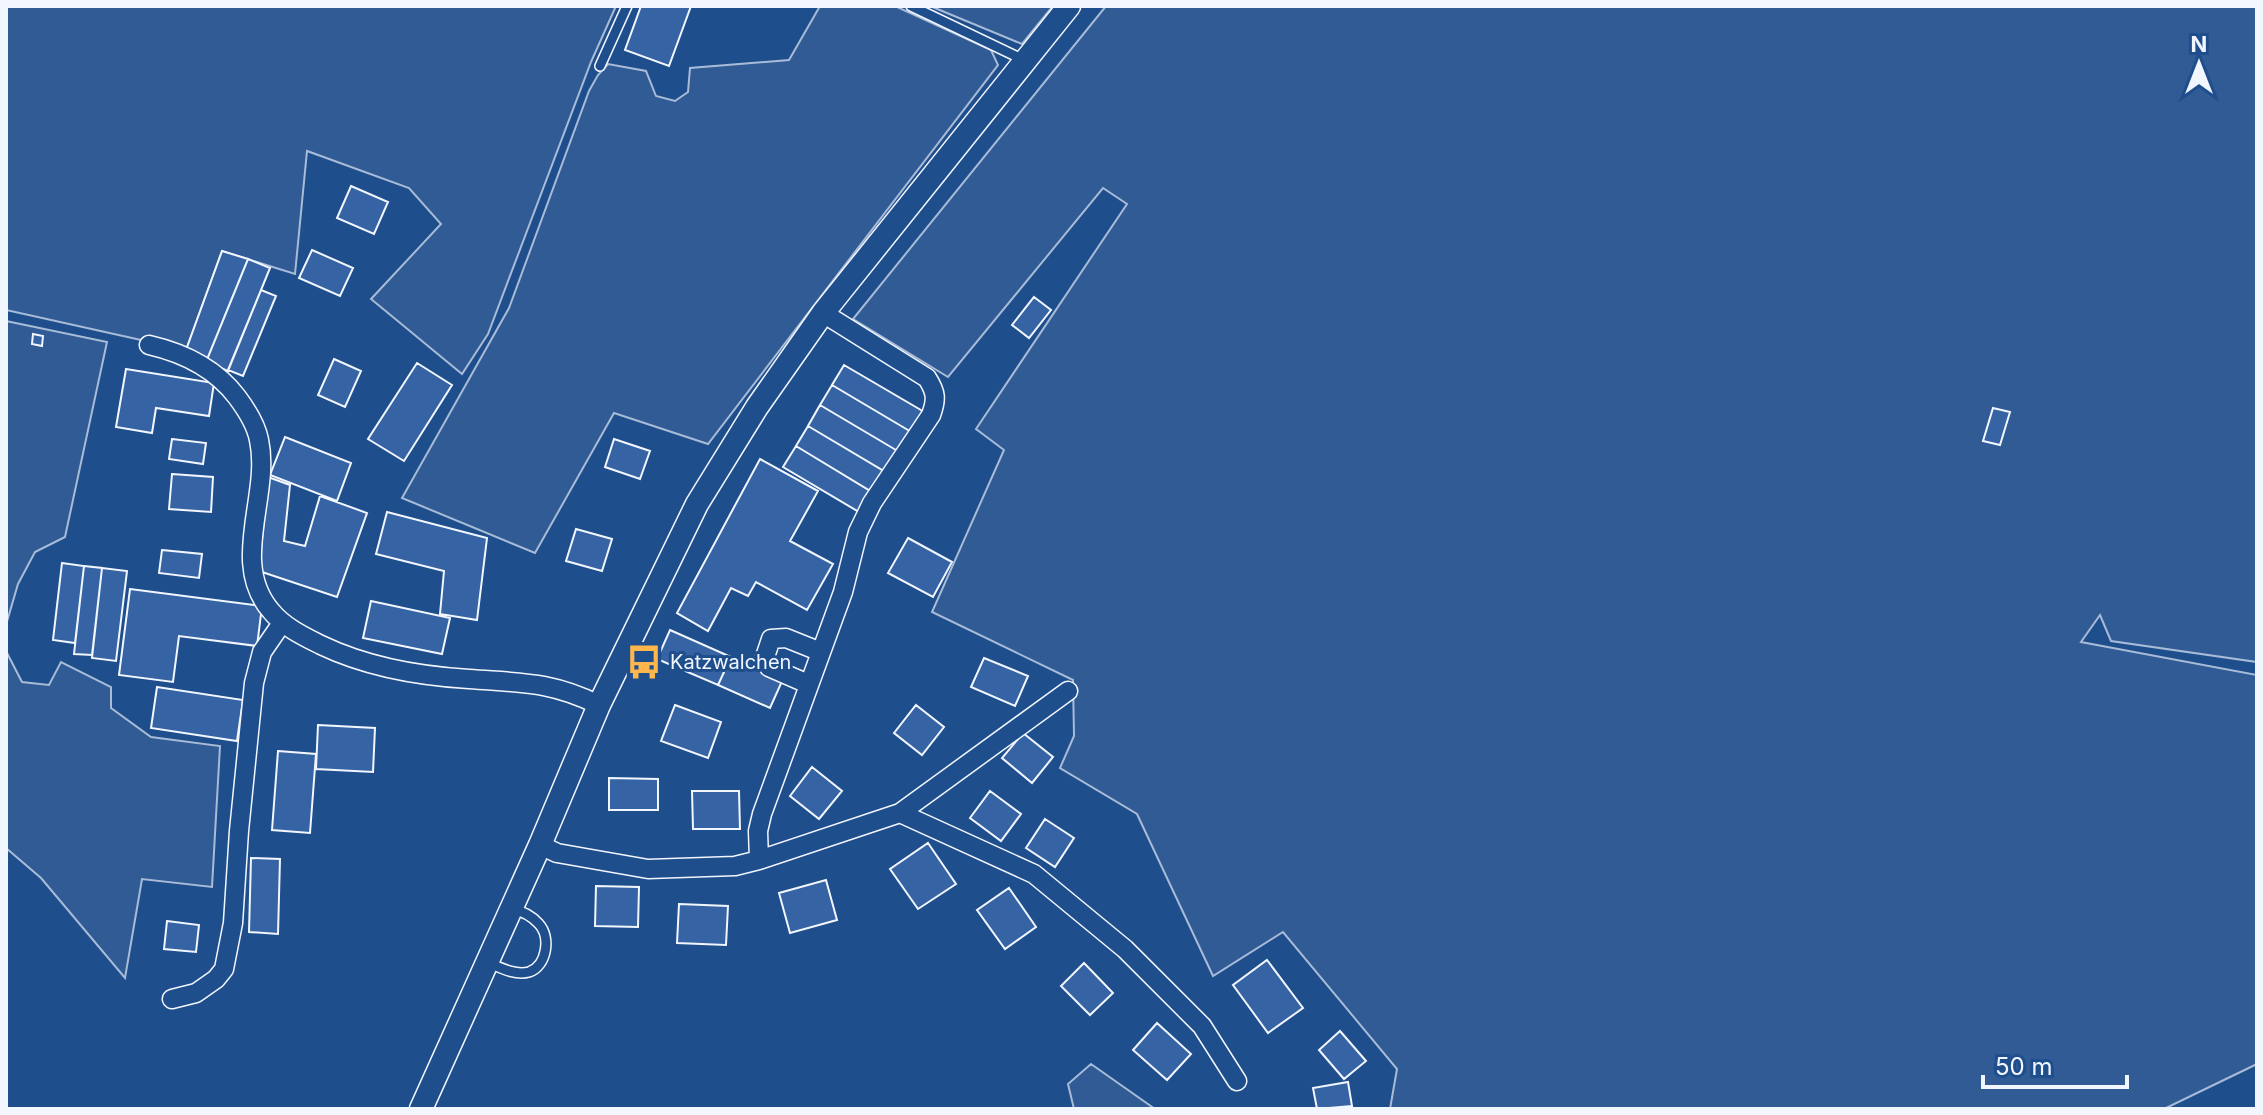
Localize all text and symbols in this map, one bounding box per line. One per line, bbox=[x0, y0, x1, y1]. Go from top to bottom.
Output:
north arrow bbox=[2159, 24, 2239, 104]
text: N bbox=[2191, 31, 2207, 57]
bus stop icon: Katzwalchen bbox=[625, 643, 663, 681]
place label: Katzwalchen bbox=[670, 650, 791, 674]
scale bar bbox=[1983, 1039, 2127, 1089]
text: 50 m bbox=[1995, 1052, 2053, 1081]

